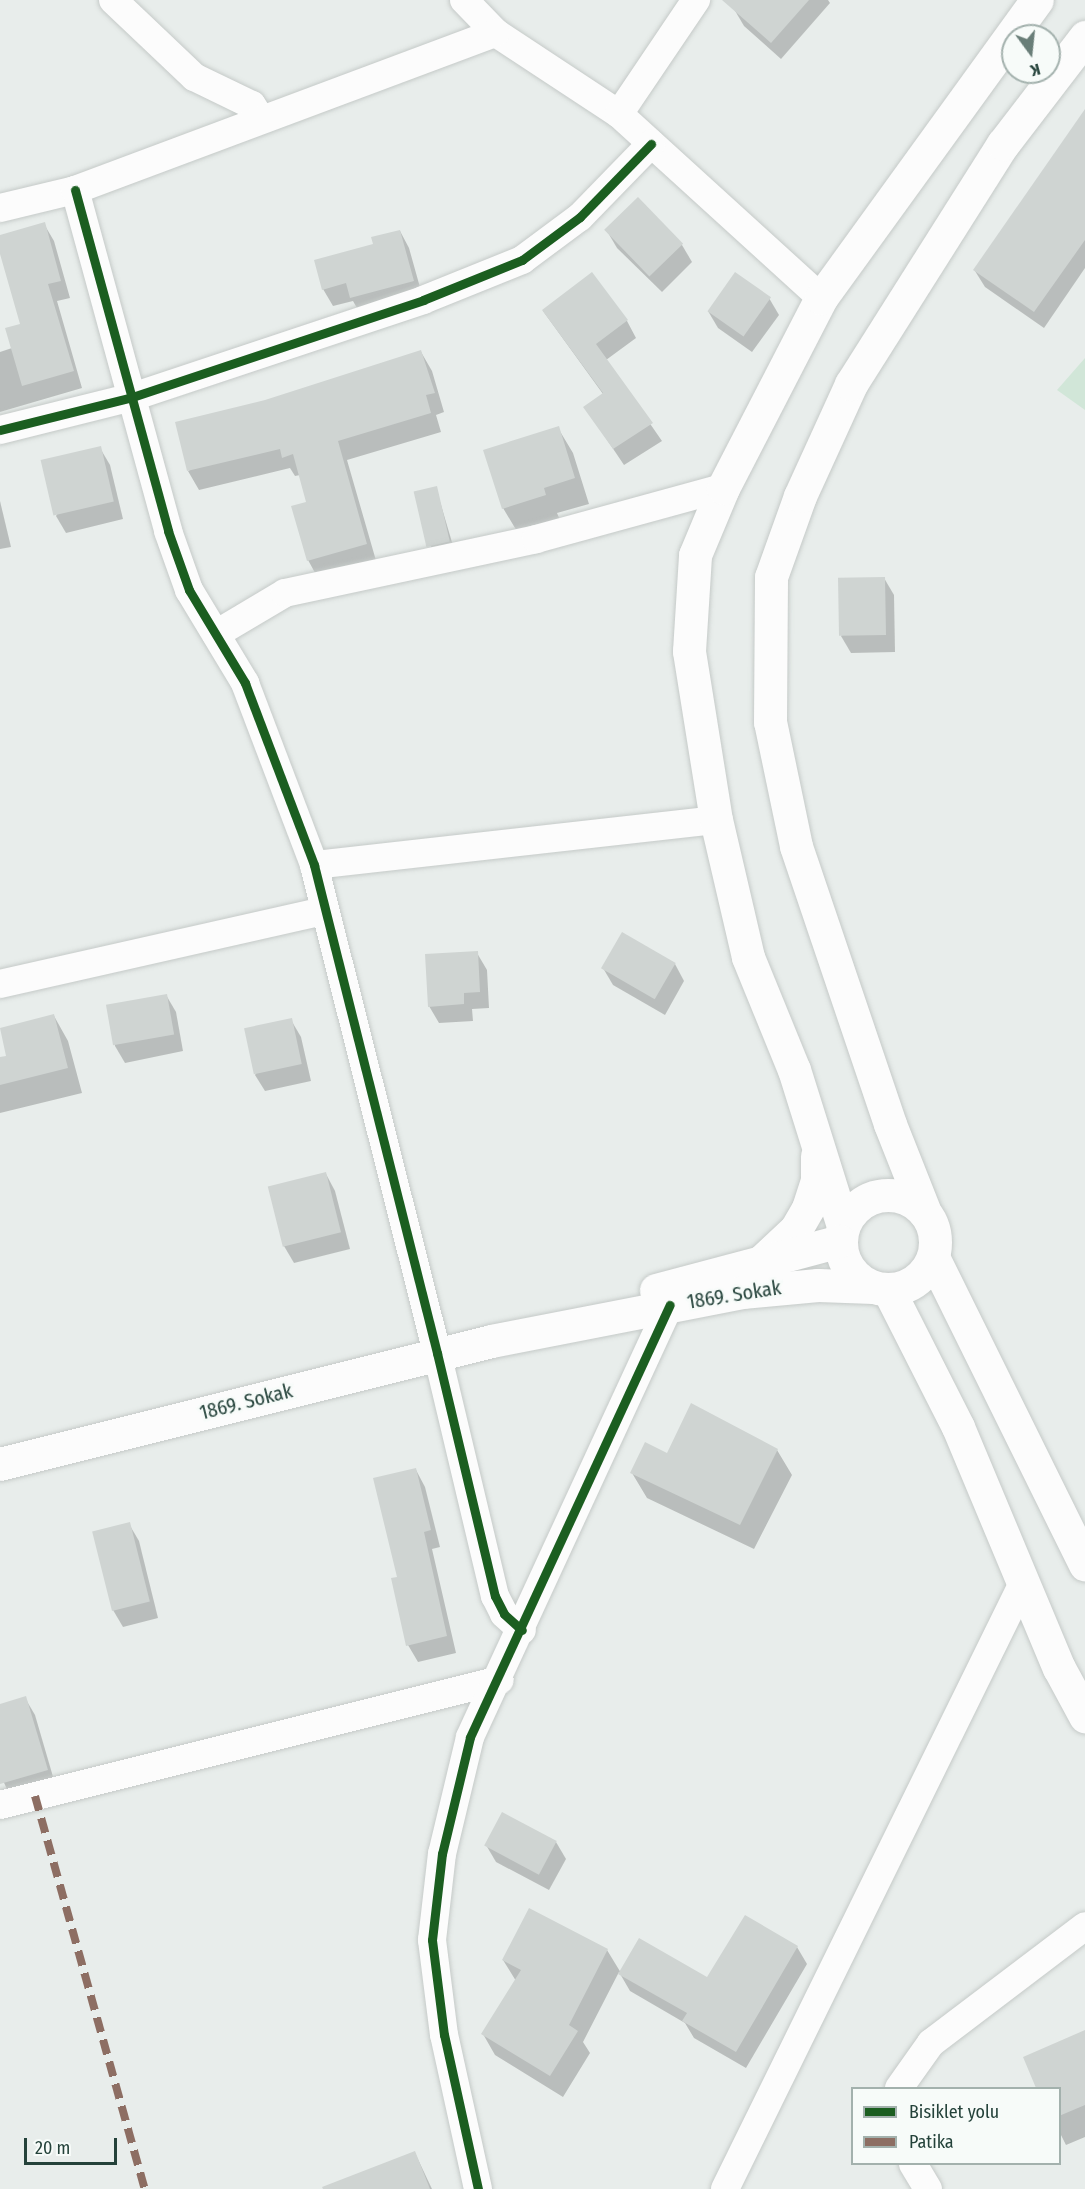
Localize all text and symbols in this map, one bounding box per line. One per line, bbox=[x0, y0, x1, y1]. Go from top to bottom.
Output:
north arrow bbox=[1001, 24, 1061, 84]
text: K bbox=[1028, 60, 1042, 80]
street label: 1869. Sokak bbox=[685, 1276, 783, 1314]
street label: 1869. Sokak bbox=[197, 1379, 295, 1425]
legend bbox=[851, 2087, 1061, 2165]
text: Bisiklet yolu bbox=[909, 2101, 999, 2123]
scale bar bbox=[27, 2126, 120, 2164]
text: Patika bbox=[909, 2131, 954, 2153]
text: 20 m bbox=[35, 2137, 70, 2159]

